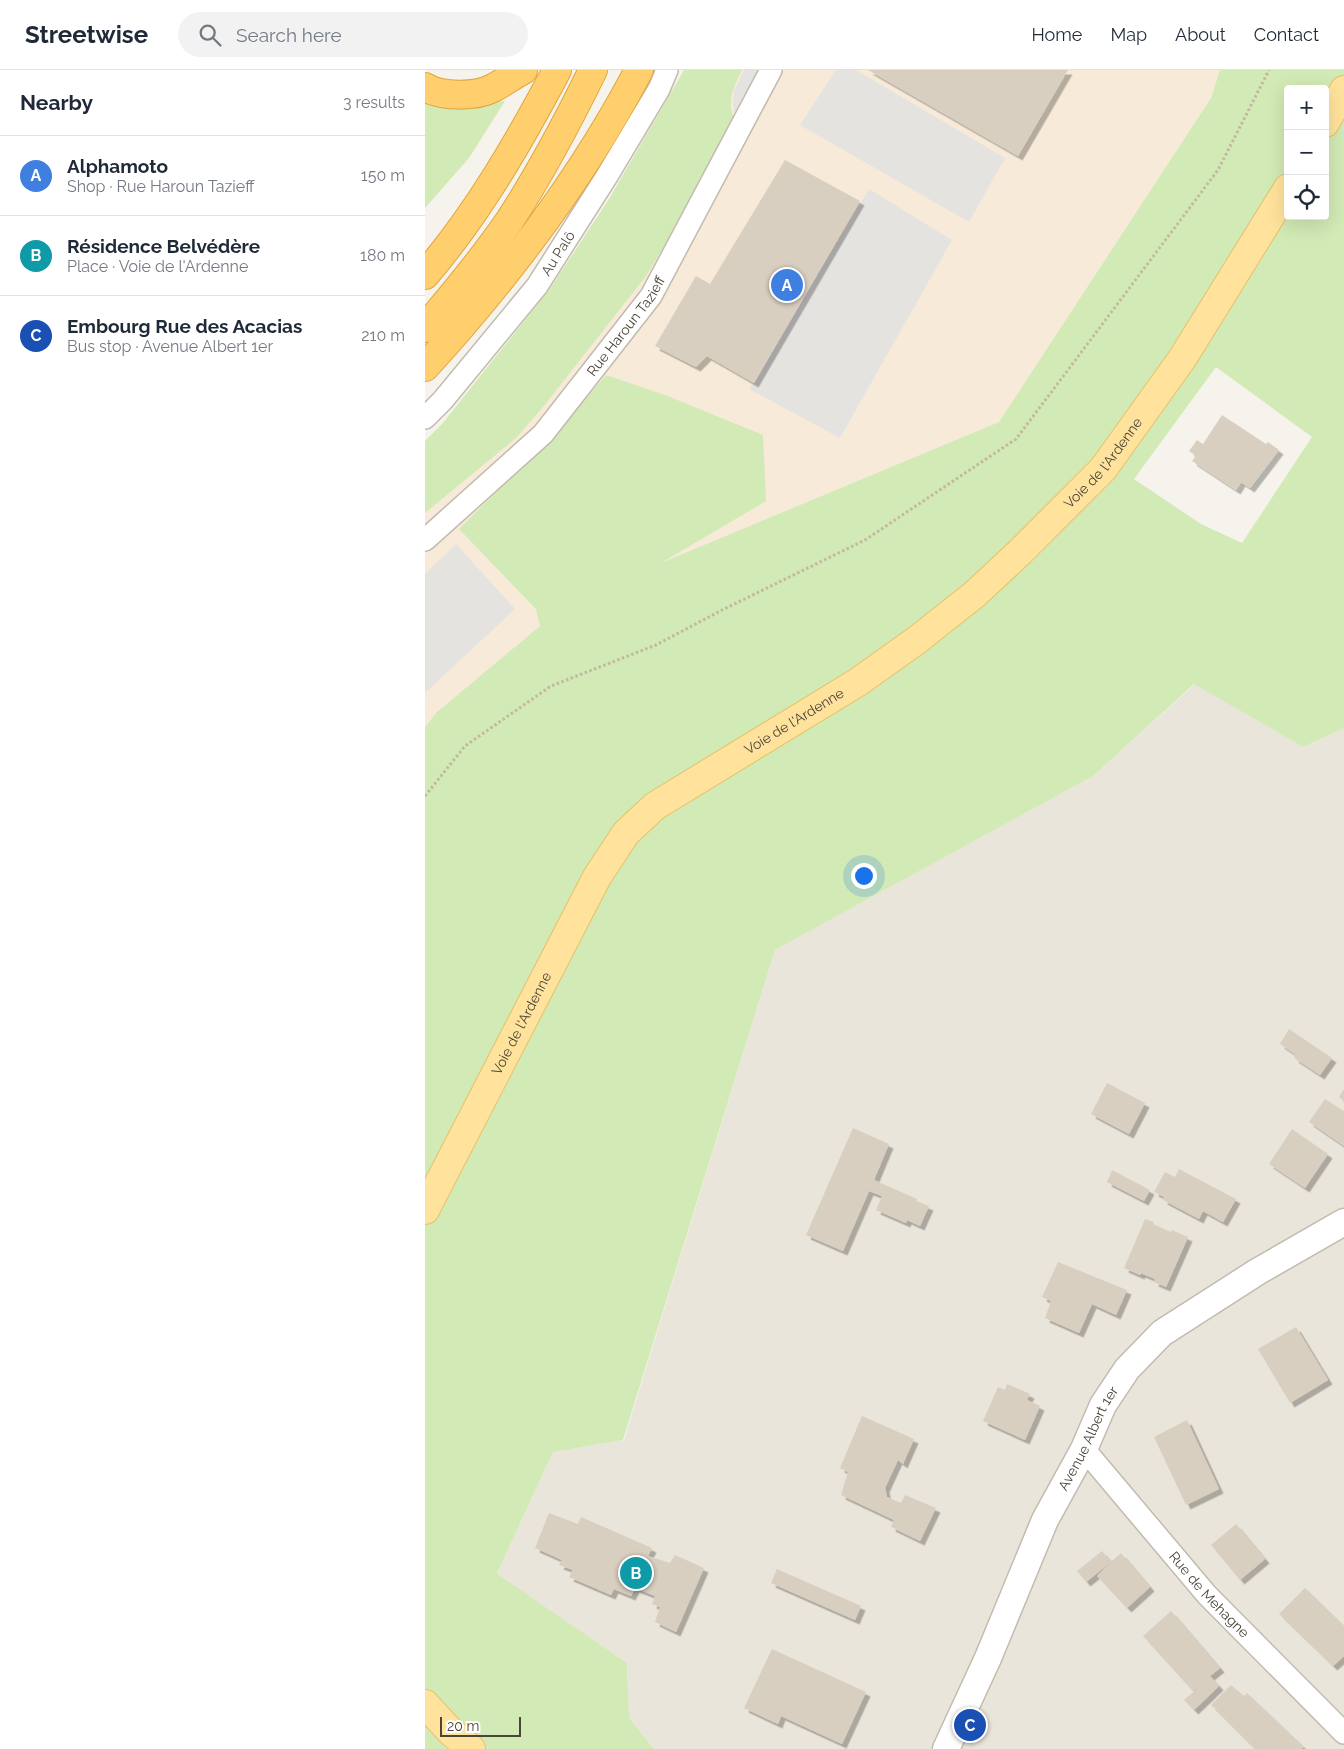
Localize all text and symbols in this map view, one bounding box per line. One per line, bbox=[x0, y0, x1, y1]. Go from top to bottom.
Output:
search box bbox=[178, 12, 528, 57]
text: Streetwise bbox=[25, 20, 148, 49]
icon: search bbox=[196, 21, 224, 49]
text: Search here bbox=[236, 24, 342, 46]
text: Home bbox=[1031, 24, 1082, 45]
text: Map bbox=[1110, 24, 1147, 45]
text: About bbox=[1175, 24, 1226, 45]
text: Contact bbox=[1254, 24, 1319, 45]
map controls bbox=[1284, 85, 1329, 220]
button: + bbox=[1284, 85, 1329, 130]
text: Nearby bbox=[20, 90, 93, 115]
text: 3 results bbox=[343, 93, 405, 112]
button: − bbox=[1284, 130, 1329, 175]
text: Alphamoto bbox=[67, 155, 168, 177]
text: A bbox=[31, 166, 41, 185]
text: 150 m bbox=[361, 166, 405, 185]
button: locate bbox=[1284, 175, 1329, 220]
text: Shop · Rue Haroun Tazieff bbox=[67, 177, 254, 196]
street label: Au Palô bbox=[538, 228, 578, 279]
text: Résidence Belvédère bbox=[67, 235, 260, 257]
text: B bbox=[31, 246, 41, 265]
text: 180 m bbox=[360, 246, 405, 265]
text: Place · Voie de l'Ardenne bbox=[67, 257, 248, 276]
pin: A bbox=[771, 266, 803, 304]
street label: Rue Haroun Tazieff bbox=[584, 272, 669, 379]
text: Embourg Rue des Acacias bbox=[67, 315, 302, 337]
text: C bbox=[31, 326, 41, 345]
text: 210 m bbox=[361, 326, 405, 345]
text: Bus stop · Avenue Albert 1er bbox=[67, 337, 273, 356]
street label: Voie de l'Ardenne bbox=[1060, 415, 1145, 512]
street label: Voie de l'Ardenne bbox=[741, 685, 847, 757]
your location bbox=[851, 863, 877, 889]
street label: Voie de l'Ardenne bbox=[488, 969, 555, 1077]
street label: Avenue Albert 1er bbox=[1055, 1383, 1121, 1493]
street label: Rue de Mehagne bbox=[1166, 1548, 1253, 1641]
pin: B bbox=[620, 1554, 652, 1592]
pin: C bbox=[954, 1706, 986, 1744]
scale bar bbox=[440, 1714, 521, 1737]
text: 20 m bbox=[447, 1718, 479, 1734]

